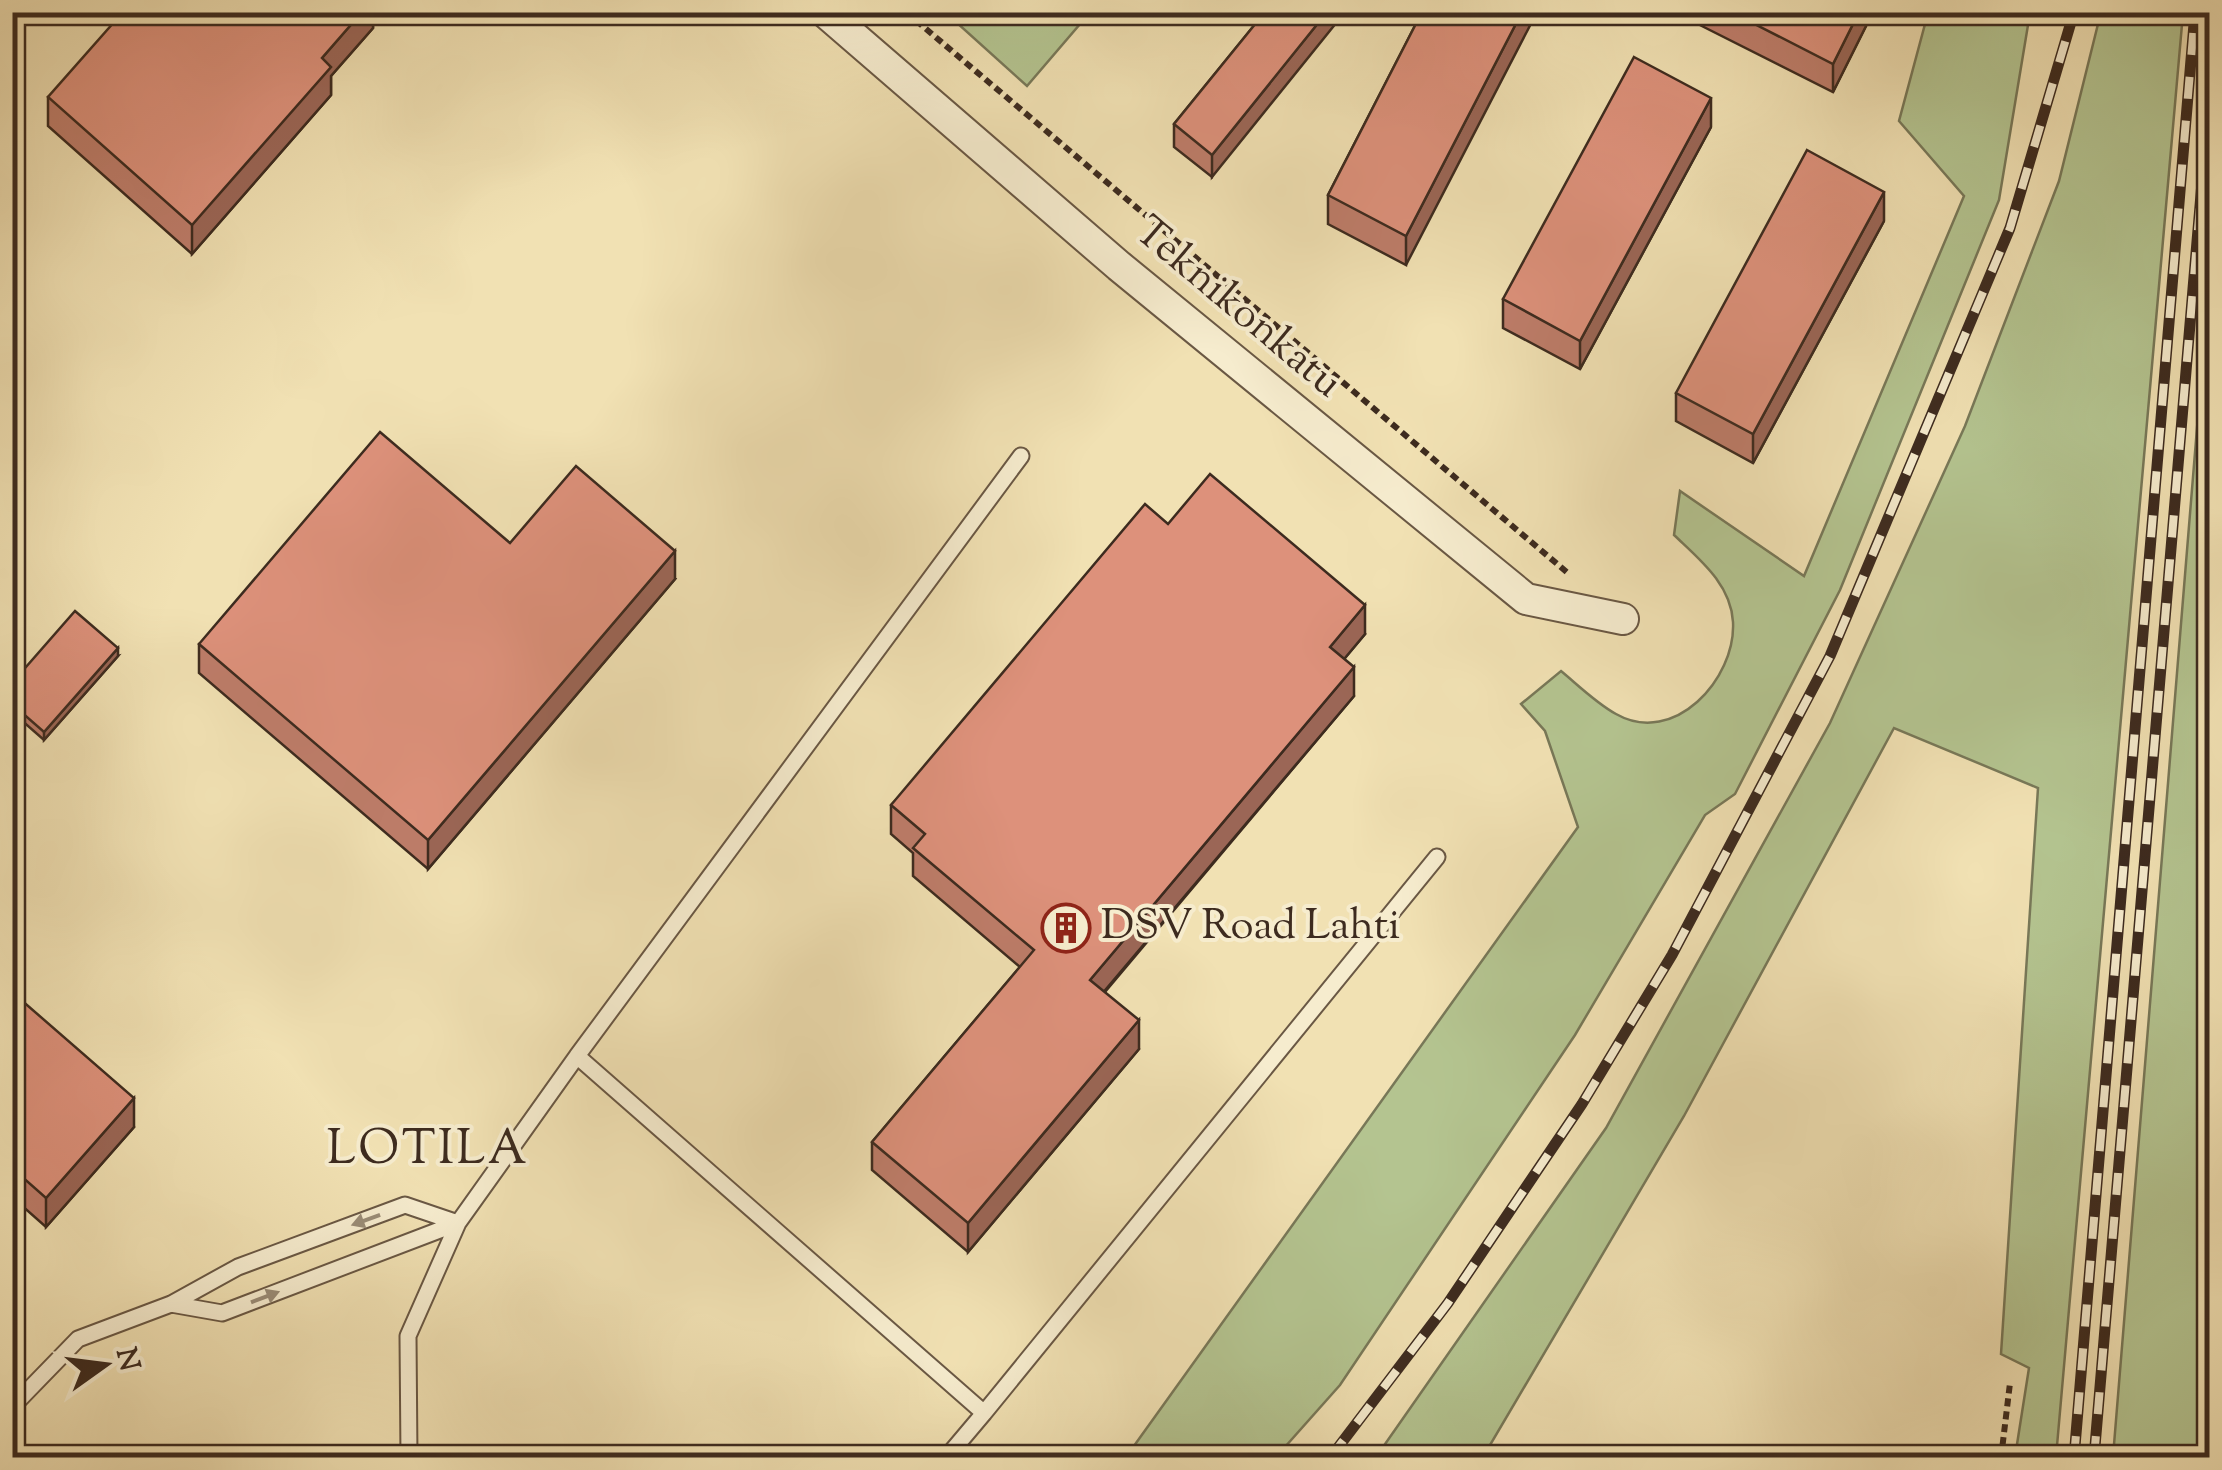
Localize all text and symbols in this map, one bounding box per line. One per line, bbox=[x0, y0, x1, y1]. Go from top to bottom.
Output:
street label: Teknikonkatu bbox=[1120, 204, 1354, 414]
place label: DSV Road Lahti bbox=[1101, 898, 1400, 958]
building icon: DSV Road Lahti bbox=[1040, 902, 1092, 954]
district label: LOTILA bbox=[327, 1117, 529, 1186]
one-way arrow bbox=[350, 1213, 380, 1228]
one-way arrow bbox=[250, 1289, 280, 1304]
north arrow bbox=[55, 1315, 155, 1415]
text: N bbox=[104, 1344, 148, 1375]

